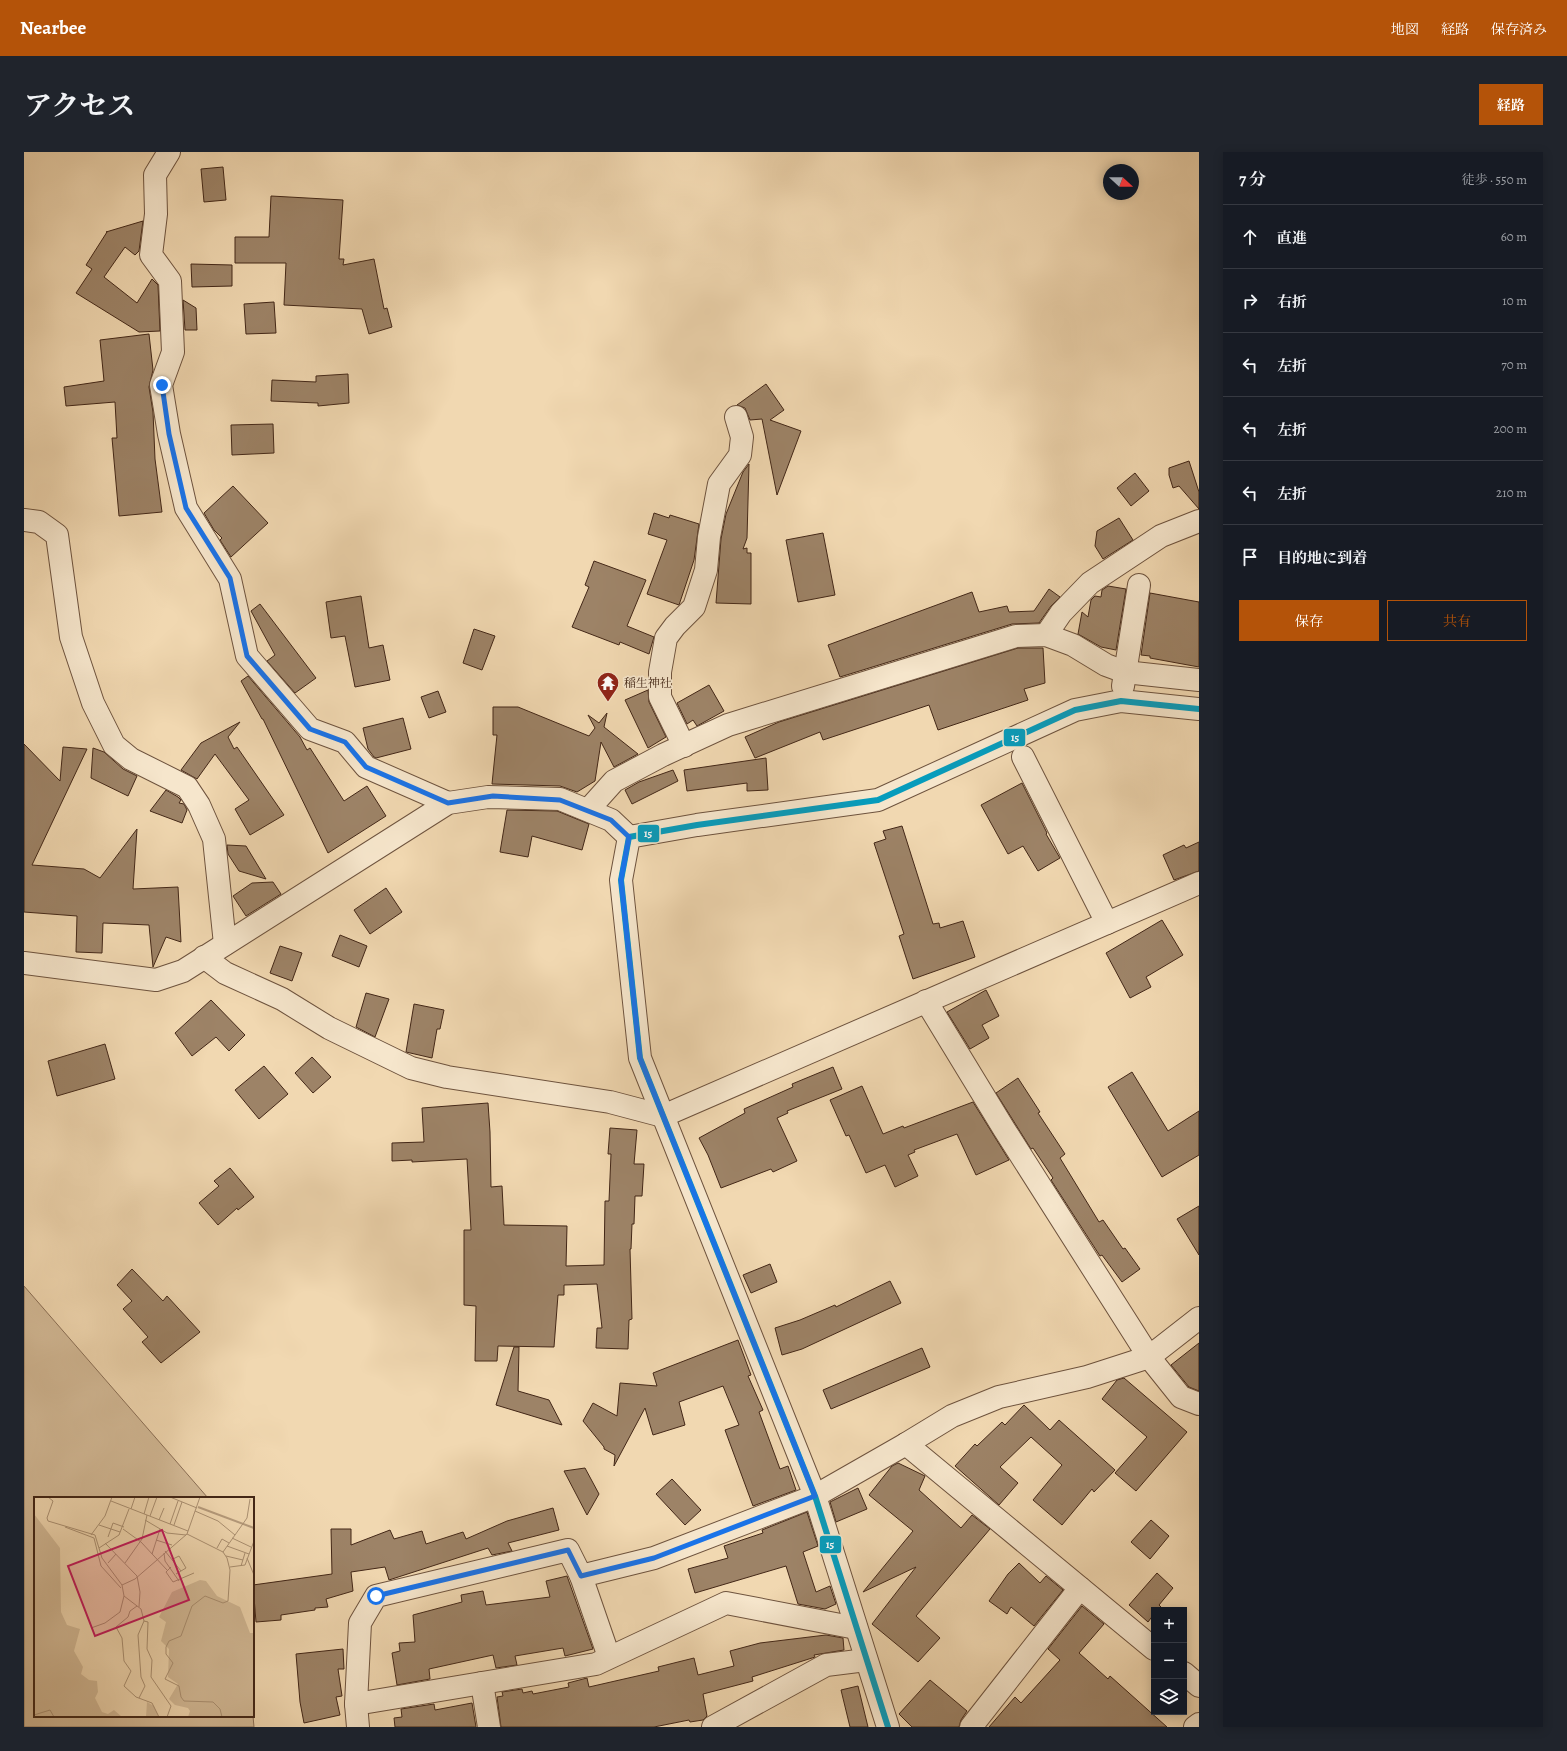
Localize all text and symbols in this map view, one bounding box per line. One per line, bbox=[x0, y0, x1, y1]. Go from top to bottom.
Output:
text: Nearbee bbox=[20, 15, 86, 41]
text: 地図 bbox=[1391, 20, 1419, 39]
text: 経路 bbox=[1441, 20, 1469, 39]
text: 保存済み bbox=[1491, 20, 1547, 39]
button: 経路 bbox=[1479, 84, 1543, 125]
text: アクセス bbox=[24, 87, 135, 125]
north arrow bbox=[1103, 164, 1139, 200]
text: 7 分 bbox=[1239, 168, 1266, 191]
text: 徒歩 · 550 m bbox=[1462, 171, 1527, 188]
icon: ahead bbox=[1239, 226, 1261, 248]
text: 直進 bbox=[1277, 228, 1307, 248]
text: 60 m bbox=[1501, 228, 1527, 245]
icon: right bbox=[1239, 290, 1261, 312]
text: 右折 bbox=[1277, 292, 1307, 312]
text: 10 m bbox=[1502, 292, 1527, 309]
icon: left bbox=[1239, 354, 1261, 376]
text: 左折 bbox=[1277, 356, 1307, 376]
text: 70 m bbox=[1501, 356, 1527, 373]
route end bbox=[153, 376, 171, 394]
icon: left bbox=[1239, 418, 1261, 440]
text: 左折 bbox=[1277, 420, 1307, 440]
text: 200 m bbox=[1494, 420, 1527, 437]
icon: left bbox=[1239, 482, 1261, 504]
text: 左折 bbox=[1277, 484, 1307, 504]
text: 210 m bbox=[1496, 484, 1527, 501]
icon: arrive bbox=[1239, 546, 1261, 568]
text: 目的地に到着 bbox=[1277, 548, 1367, 568]
button: 保存 bbox=[1239, 600, 1379, 641]
button: 共有 bbox=[1387, 600, 1527, 641]
temple icon: 稲生神社 bbox=[595, 670, 621, 703]
place label: 稲生神社 bbox=[624, 675, 672, 691]
line badge: 15 bbox=[1003, 728, 1026, 747]
text: 15 bbox=[1011, 730, 1020, 745]
line badge: 15 bbox=[637, 824, 660, 843]
text: 15 bbox=[644, 826, 653, 841]
inset map bbox=[34, 1497, 254, 1717]
line badge: 15 bbox=[819, 1535, 842, 1554]
text: 15 bbox=[826, 1537, 835, 1552]
route start bbox=[367, 1587, 385, 1605]
map controls bbox=[1151, 1607, 1187, 1715]
button: + bbox=[1151, 1607, 1187, 1643]
button: − bbox=[1151, 1643, 1187, 1679]
button: layers bbox=[1151, 1679, 1187, 1715]

